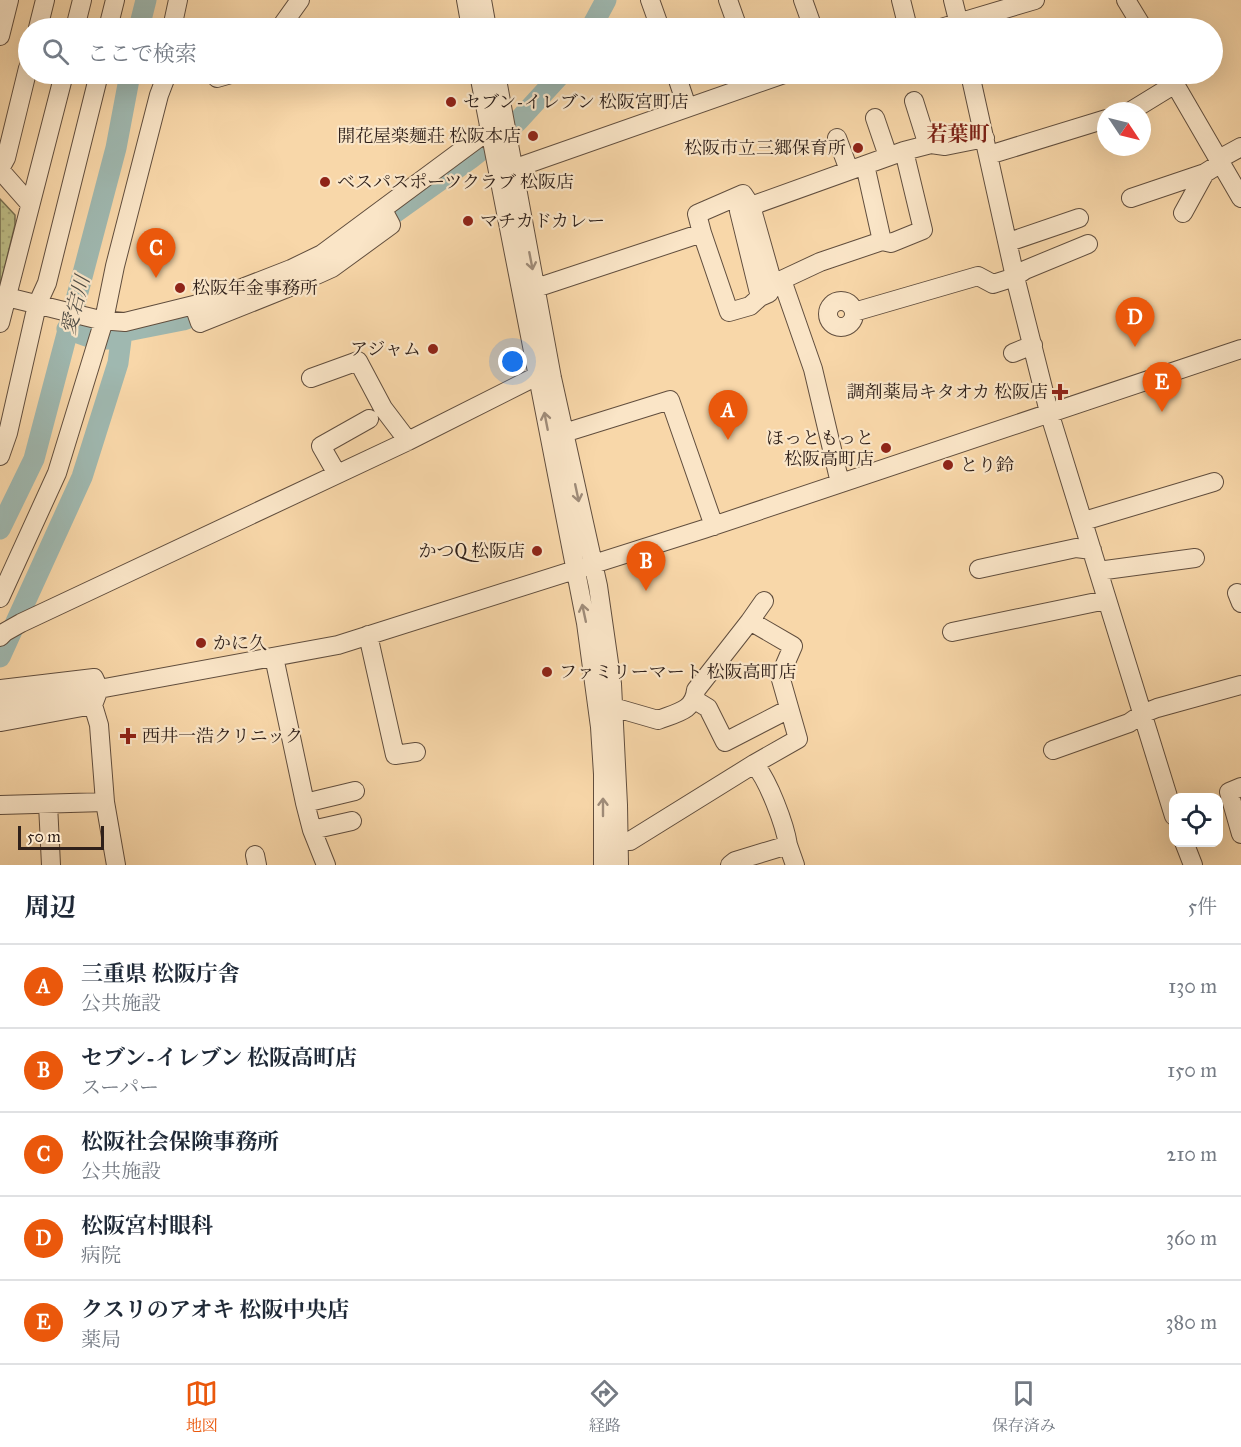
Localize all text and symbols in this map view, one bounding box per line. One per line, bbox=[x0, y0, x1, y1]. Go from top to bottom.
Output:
search box bbox=[18, 18, 1223, 84]
icon: search bbox=[39, 35, 72, 68]
text: ここで検索 bbox=[87, 40, 197, 67]
place label: セブン-イレブン 松阪宮町店 bbox=[463, 91, 689, 113]
marker: セブン-イレブン 松阪宮町店 bbox=[444, 95, 458, 109]
north arrow bbox=[1097, 102, 1151, 156]
district label: 若葉町 bbox=[927, 121, 990, 147]
place label: 開花屋楽麺荘 松阪本店 bbox=[337, 125, 521, 147]
marker: 開花屋楽麺荘 松阪本店 bbox=[526, 129, 540, 143]
place label: 松阪市立三郷保育所 bbox=[684, 137, 846, 159]
marker: 松阪市立三郷保育所 bbox=[851, 141, 865, 155]
place label: ベスパスポーツクラブ 松阪店 bbox=[337, 171, 574, 193]
marker: ベスパスポーツクラブ 松阪店 bbox=[318, 175, 332, 189]
place label: マチカドカレー bbox=[480, 210, 605, 232]
marker: マチカドカレー bbox=[461, 214, 475, 228]
pin: C bbox=[136, 228, 176, 278]
one-way arrow bbox=[526, 250, 537, 270]
water label: 愛宕川 bbox=[56, 271, 95, 337]
place label: 松阪年金事務所 bbox=[192, 277, 318, 299]
marker: 松阪年金事務所 bbox=[173, 281, 187, 295]
pin: D bbox=[1116, 298, 1154, 347]
place label: アジャム bbox=[350, 338, 421, 360]
marker: アジャム bbox=[426, 342, 440, 356]
your location bbox=[498, 347, 527, 376]
pin: E bbox=[1142, 362, 1182, 412]
place label: 調剤薬局キタオカ 松阪店 bbox=[847, 381, 1048, 403]
marker: 調剤薬局キタオカ 松阪店 bbox=[1053, 385, 1067, 399]
pin: A bbox=[708, 390, 748, 440]
one-way arrow bbox=[540, 412, 551, 432]
place label: ほっともっと 松阪高町店 bbox=[766, 427, 874, 470]
marker: ほっともっと 松阪高町店 bbox=[879, 441, 893, 455]
place label: とり鈴 bbox=[960, 454, 1014, 476]
marker: とり鈴 bbox=[941, 458, 955, 472]
one-way arrow bbox=[572, 483, 583, 502]
place label: かつQ 松阪店 bbox=[418, 540, 525, 562]
pin: B bbox=[626, 542, 666, 591]
marker: かつQ 松阪店 bbox=[530, 544, 544, 558]
one-way arrow bbox=[578, 603, 589, 623]
place label: かに久 bbox=[213, 632, 267, 654]
marker: かに久 bbox=[194, 636, 208, 650]
place label: ファミリーマート 松阪高町店 bbox=[559, 661, 797, 683]
marker: ファミリーマート 松阪高町店 bbox=[540, 665, 554, 679]
place label: 西井一浩クリニック bbox=[142, 725, 303, 747]
marker: 西井一浩クリニック bbox=[119, 727, 137, 745]
map controls bbox=[1169, 793, 1223, 847]
button: locate bbox=[1169, 793, 1223, 847]
one-way arrow bbox=[597, 797, 609, 817]
scale bar bbox=[18, 823, 104, 850]
text: 50 m bbox=[27, 827, 61, 846]
text: 周辺 bbox=[24, 891, 76, 923]
text: 5件 bbox=[1188, 894, 1217, 918]
text: 三重県 松阪庁舎 bbox=[81, 960, 240, 987]
text: A bbox=[37, 974, 50, 998]
text: 130 m bbox=[1168, 974, 1217, 998]
text: 公共施設 bbox=[81, 991, 161, 1015]
text: セブン-イレブン 松阪高町店 bbox=[81, 1044, 357, 1071]
text: B bbox=[37, 1058, 50, 1082]
text: 150 m bbox=[1167, 1058, 1217, 1082]
text: スーパー bbox=[81, 1075, 159, 1099]
text: 松阪社会保険事務所 bbox=[81, 1128, 279, 1155]
text: C bbox=[37, 1142, 50, 1166]
text: 210 m bbox=[1167, 1142, 1217, 1166]
text: 公共施設 bbox=[81, 1159, 161, 1183]
text: 松阪宮村眼科 bbox=[81, 1212, 213, 1239]
text: D bbox=[36, 1226, 51, 1250]
text: 360 m bbox=[1166, 1226, 1217, 1250]
text: 病院 bbox=[81, 1243, 121, 1267]
text: クスリのアオキ 松阪中央店 bbox=[81, 1296, 349, 1323]
text: E bbox=[36, 1310, 51, 1334]
text: 380 m bbox=[1166, 1310, 1217, 1334]
text: 薬局 bbox=[81, 1327, 121, 1351]
tab: 地図 bbox=[185, 1377, 218, 1436]
tab: 経路 bbox=[588, 1377, 621, 1436]
tab: 保存済み bbox=[992, 1377, 1056, 1436]

